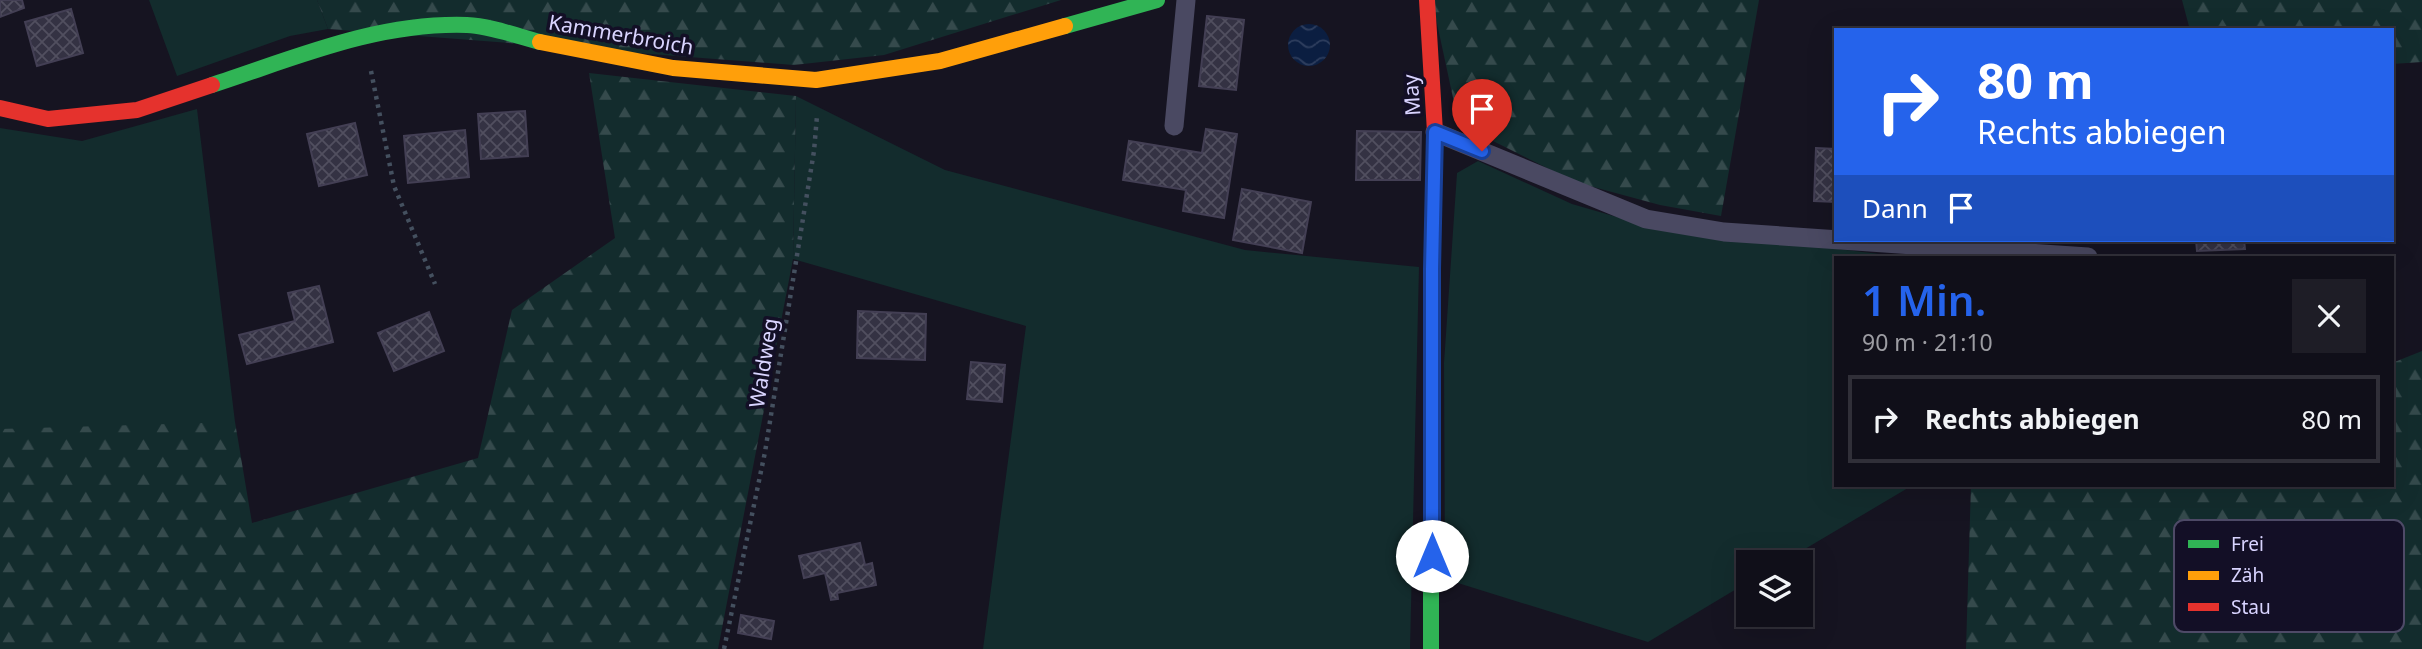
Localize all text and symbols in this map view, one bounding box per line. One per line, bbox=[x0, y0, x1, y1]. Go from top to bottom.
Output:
street label: Kammerbroich bbox=[546, 7, 696, 61]
text: 80 m bbox=[1977, 47, 2094, 113]
icon: right bbox=[1862, 56, 1953, 147]
street label: May bbox=[1396, 73, 1426, 117]
pin bbox=[1452, 79, 1512, 151]
icon: arrive bbox=[1463, 90, 1501, 128]
text: Rechts abbiegen bbox=[1977, 110, 2226, 153]
icon: arrive bbox=[1942, 189, 1980, 227]
text: Dann bbox=[1862, 190, 1928, 226]
text: 1 Min. bbox=[1862, 271, 1986, 328]
button: close bbox=[2292, 279, 2366, 353]
street label: Waldweg bbox=[742, 316, 784, 410]
text: 90 m · 21:10 bbox=[1862, 326, 1993, 358]
icon: right bbox=[1866, 400, 1904, 438]
text: Rechts abbiegen bbox=[1925, 401, 2140, 437]
text: 80 m bbox=[2301, 401, 2362, 437]
position arrow bbox=[1395, 519, 1469, 593]
legend bbox=[2174, 520, 2404, 632]
text: Frei bbox=[2231, 531, 2264, 557]
map controls bbox=[1736, 550, 1813, 627]
button: layers bbox=[1736, 550, 1813, 627]
text: Zäh bbox=[2231, 562, 2264, 588]
text: Stau bbox=[2231, 594, 2271, 620]

